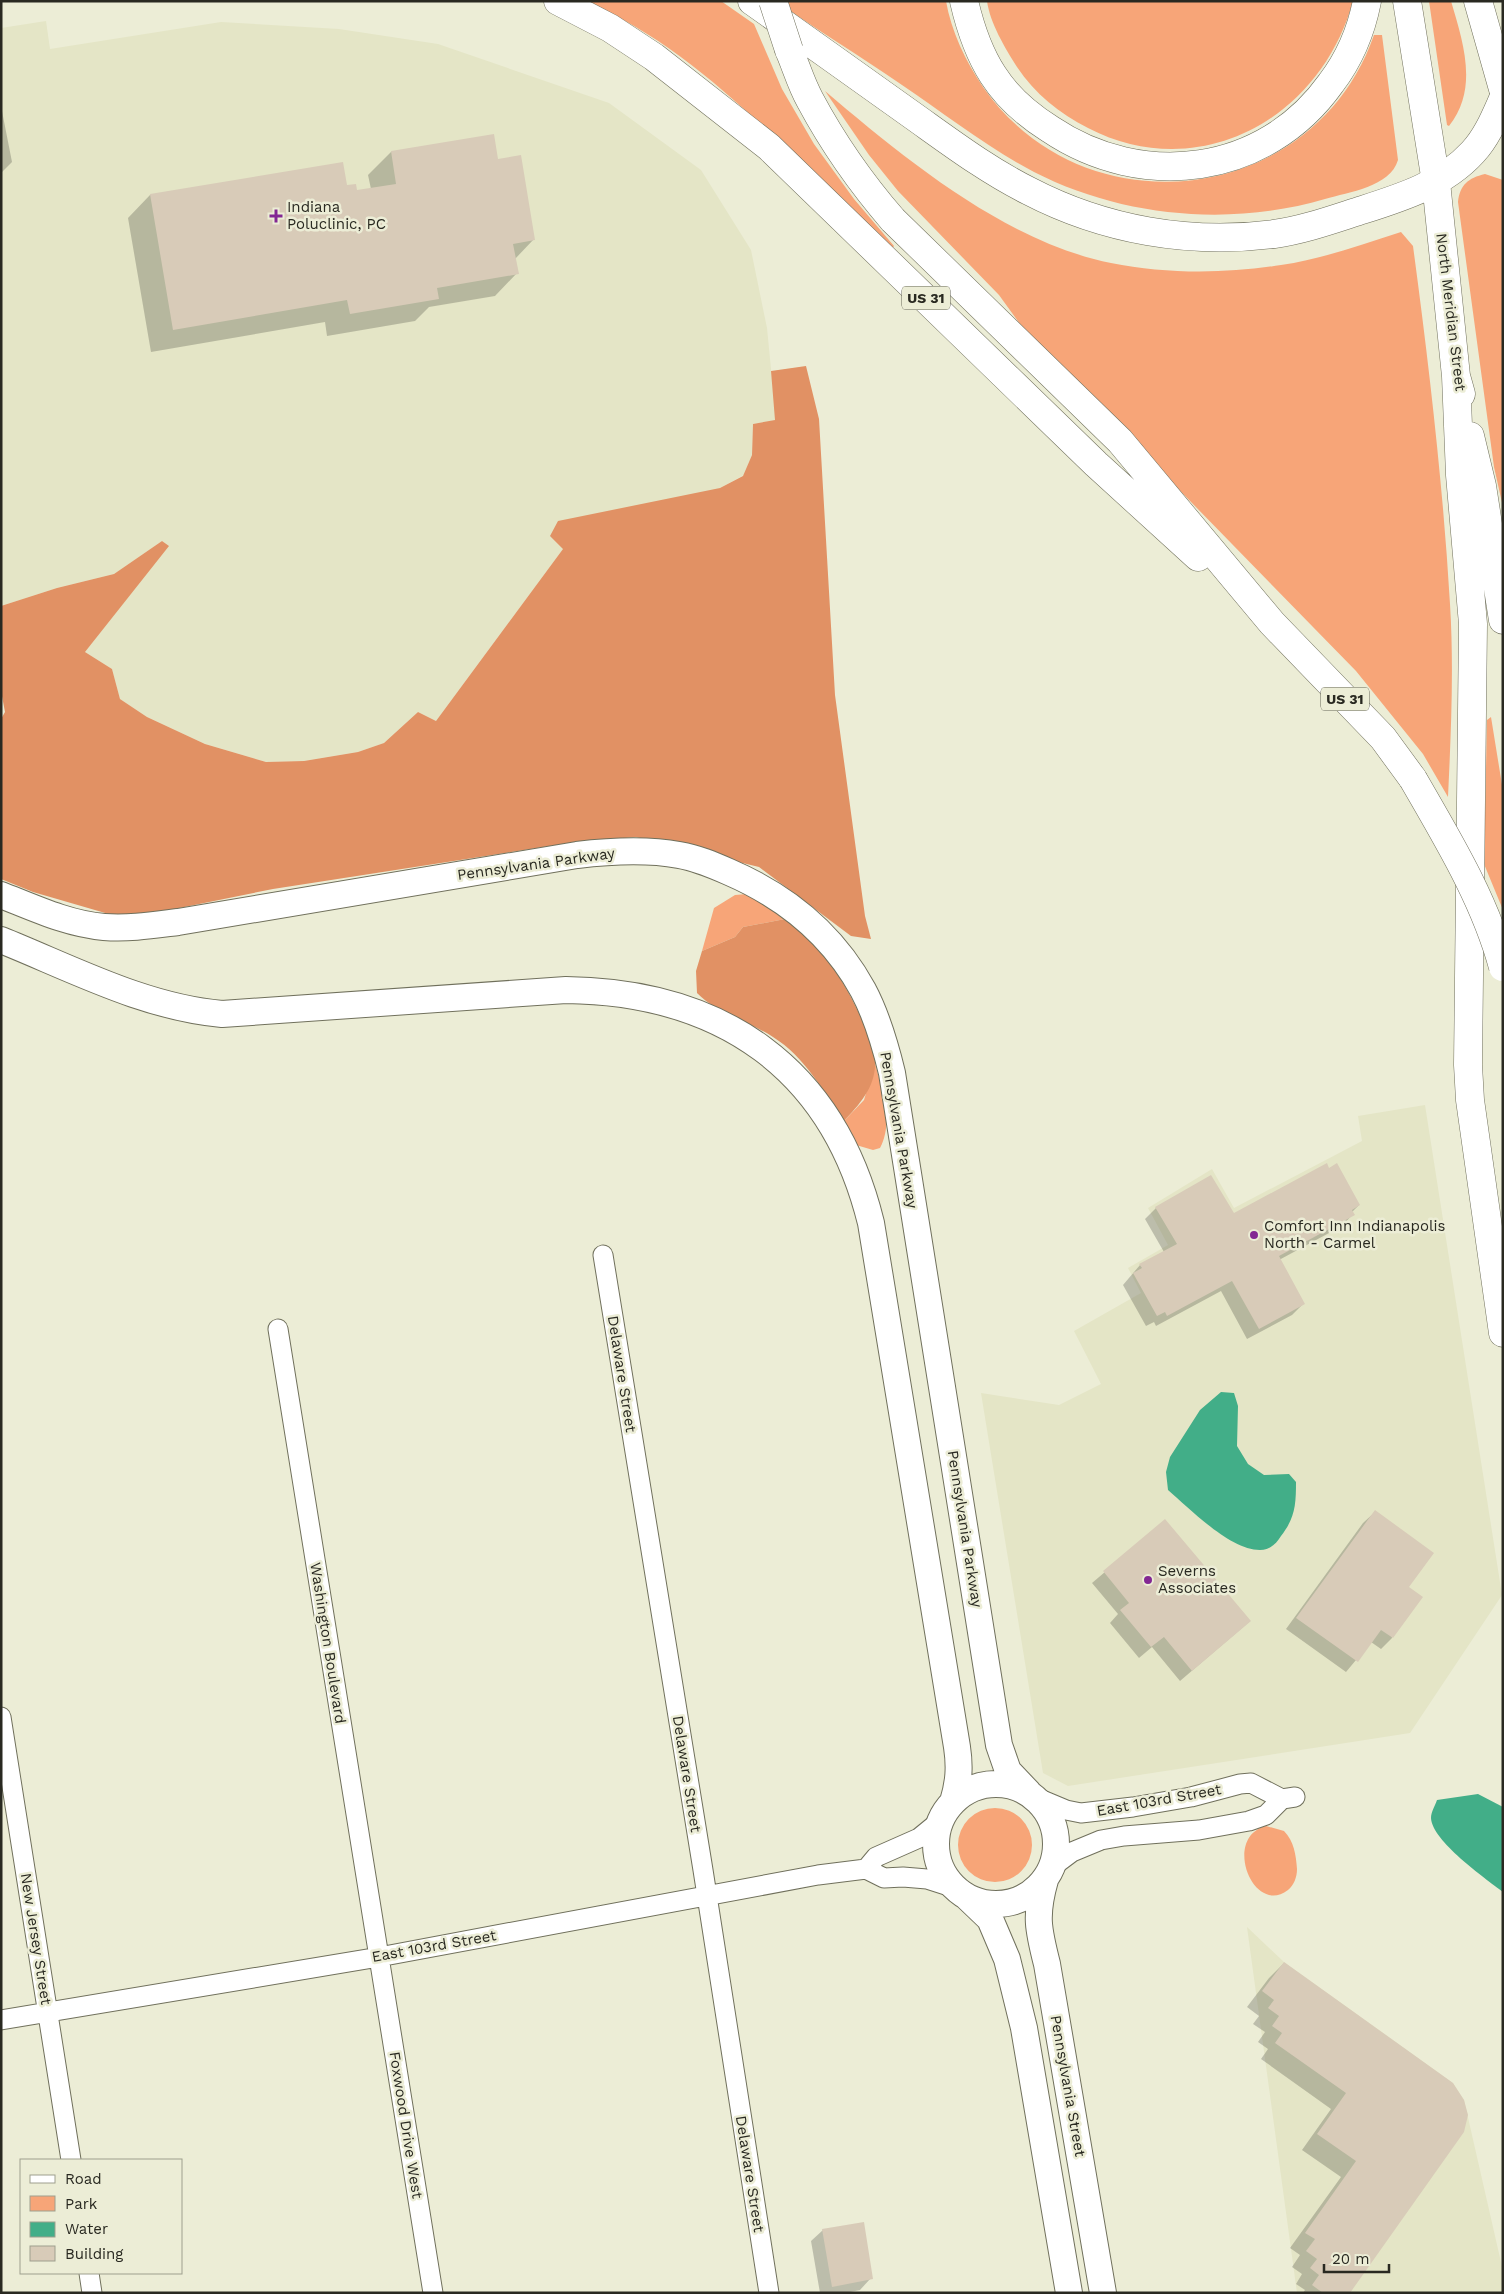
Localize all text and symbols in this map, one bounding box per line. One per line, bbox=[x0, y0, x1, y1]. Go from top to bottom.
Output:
place label: Indiana Poluclinic, PC bbox=[287, 198, 386, 233]
marker: Indiana Poluclinic, PC bbox=[269, 209, 283, 223]
street label: North Meridian Street bbox=[1432, 232, 1470, 393]
road number: US 31 bbox=[902, 286, 950, 310]
road number: US 31 bbox=[1321, 688, 1369, 711]
street label: Pennsylvania Parkway bbox=[456, 844, 616, 884]
street label: Pennsylvania Parkway bbox=[876, 1050, 922, 1210]
place label: Comfort Inn Indianapolis North - Carmel bbox=[1264, 1217, 1446, 1252]
marker: Comfort Inn Indianapolis North - Carmel bbox=[1248, 1229, 1260, 1241]
street label: Delaware Street bbox=[604, 1314, 640, 1434]
street label: Pennsylvania Parkway bbox=[944, 1449, 986, 1609]
street label: Washington Boulevard bbox=[306, 1561, 350, 1725]
place label: Severns Associates bbox=[1158, 1562, 1236, 1597]
marker: Severns Associates bbox=[1142, 1574, 1154, 1586]
street label: Delaware Street bbox=[669, 1714, 705, 1834]
street label: East 103rd Street bbox=[1095, 1780, 1223, 1820]
street label: New Jersey Street bbox=[17, 1872, 55, 2007]
street label: East 103rd Street bbox=[370, 1926, 498, 1966]
street label: Pennsylvania Street bbox=[1047, 2014, 1089, 2159]
street label: Foxwood Drive West bbox=[385, 2050, 427, 2201]
street label: Delaware Street bbox=[732, 2114, 768, 2234]
legend bbox=[20, 2159, 182, 2274]
text: Road bbox=[65, 2170, 102, 2188]
text: Park bbox=[65, 2195, 98, 2213]
text: Water bbox=[65, 2220, 108, 2238]
scale bar bbox=[1324, 2242, 1389, 2274]
text: Building bbox=[65, 2245, 123, 2263]
text: 20 m bbox=[1332, 2250, 1370, 2268]

